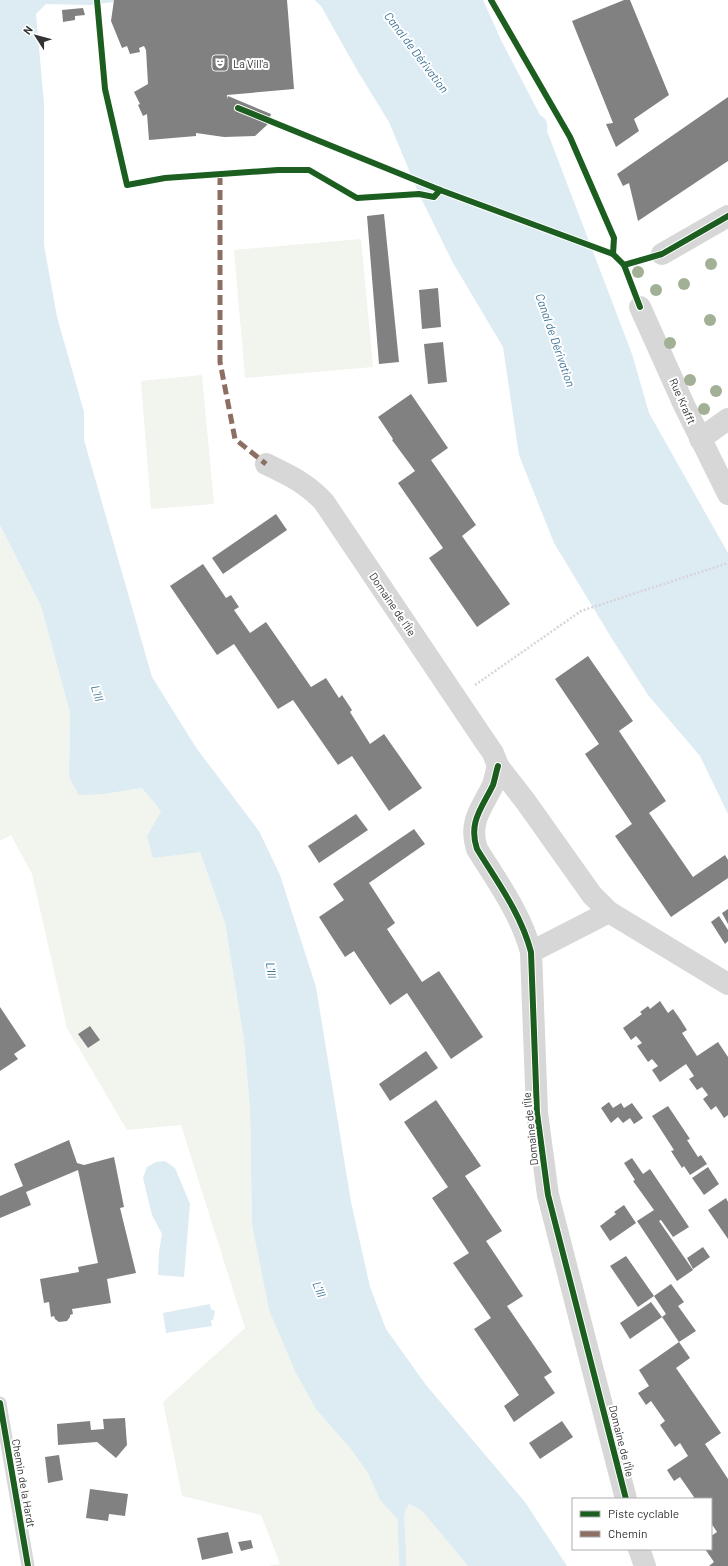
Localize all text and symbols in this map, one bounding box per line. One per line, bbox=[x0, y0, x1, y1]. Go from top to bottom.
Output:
water label: Canal de Dérivation bbox=[382, 9, 452, 95]
north arrow bbox=[16, 16, 56, 56]
text: N bbox=[20, 23, 35, 37]
theatre icon: La Vill'a bbox=[210, 53, 230, 73]
place label: La Vill'a bbox=[233, 57, 268, 70]
water label: Canal de Dérivation bbox=[533, 291, 579, 389]
street label: Rue Krafft bbox=[667, 376, 699, 426]
street label: Domaine de l'Île bbox=[367, 570, 419, 638]
water label: L'Ill bbox=[89, 683, 107, 703]
water label: L'Ill bbox=[264, 961, 280, 979]
street label: Domaine de l'Île bbox=[520, 1092, 540, 1166]
water label: L'Ill bbox=[311, 1279, 330, 1299]
street label: Domaine de l'Île bbox=[607, 1404, 637, 1478]
street label: Chemin de la Hardt bbox=[10, 1438, 38, 1528]
legend bbox=[572, 1498, 712, 1550]
text: Piste cyclable bbox=[608, 1506, 679, 1520]
text: Chemin bbox=[608, 1526, 648, 1540]

